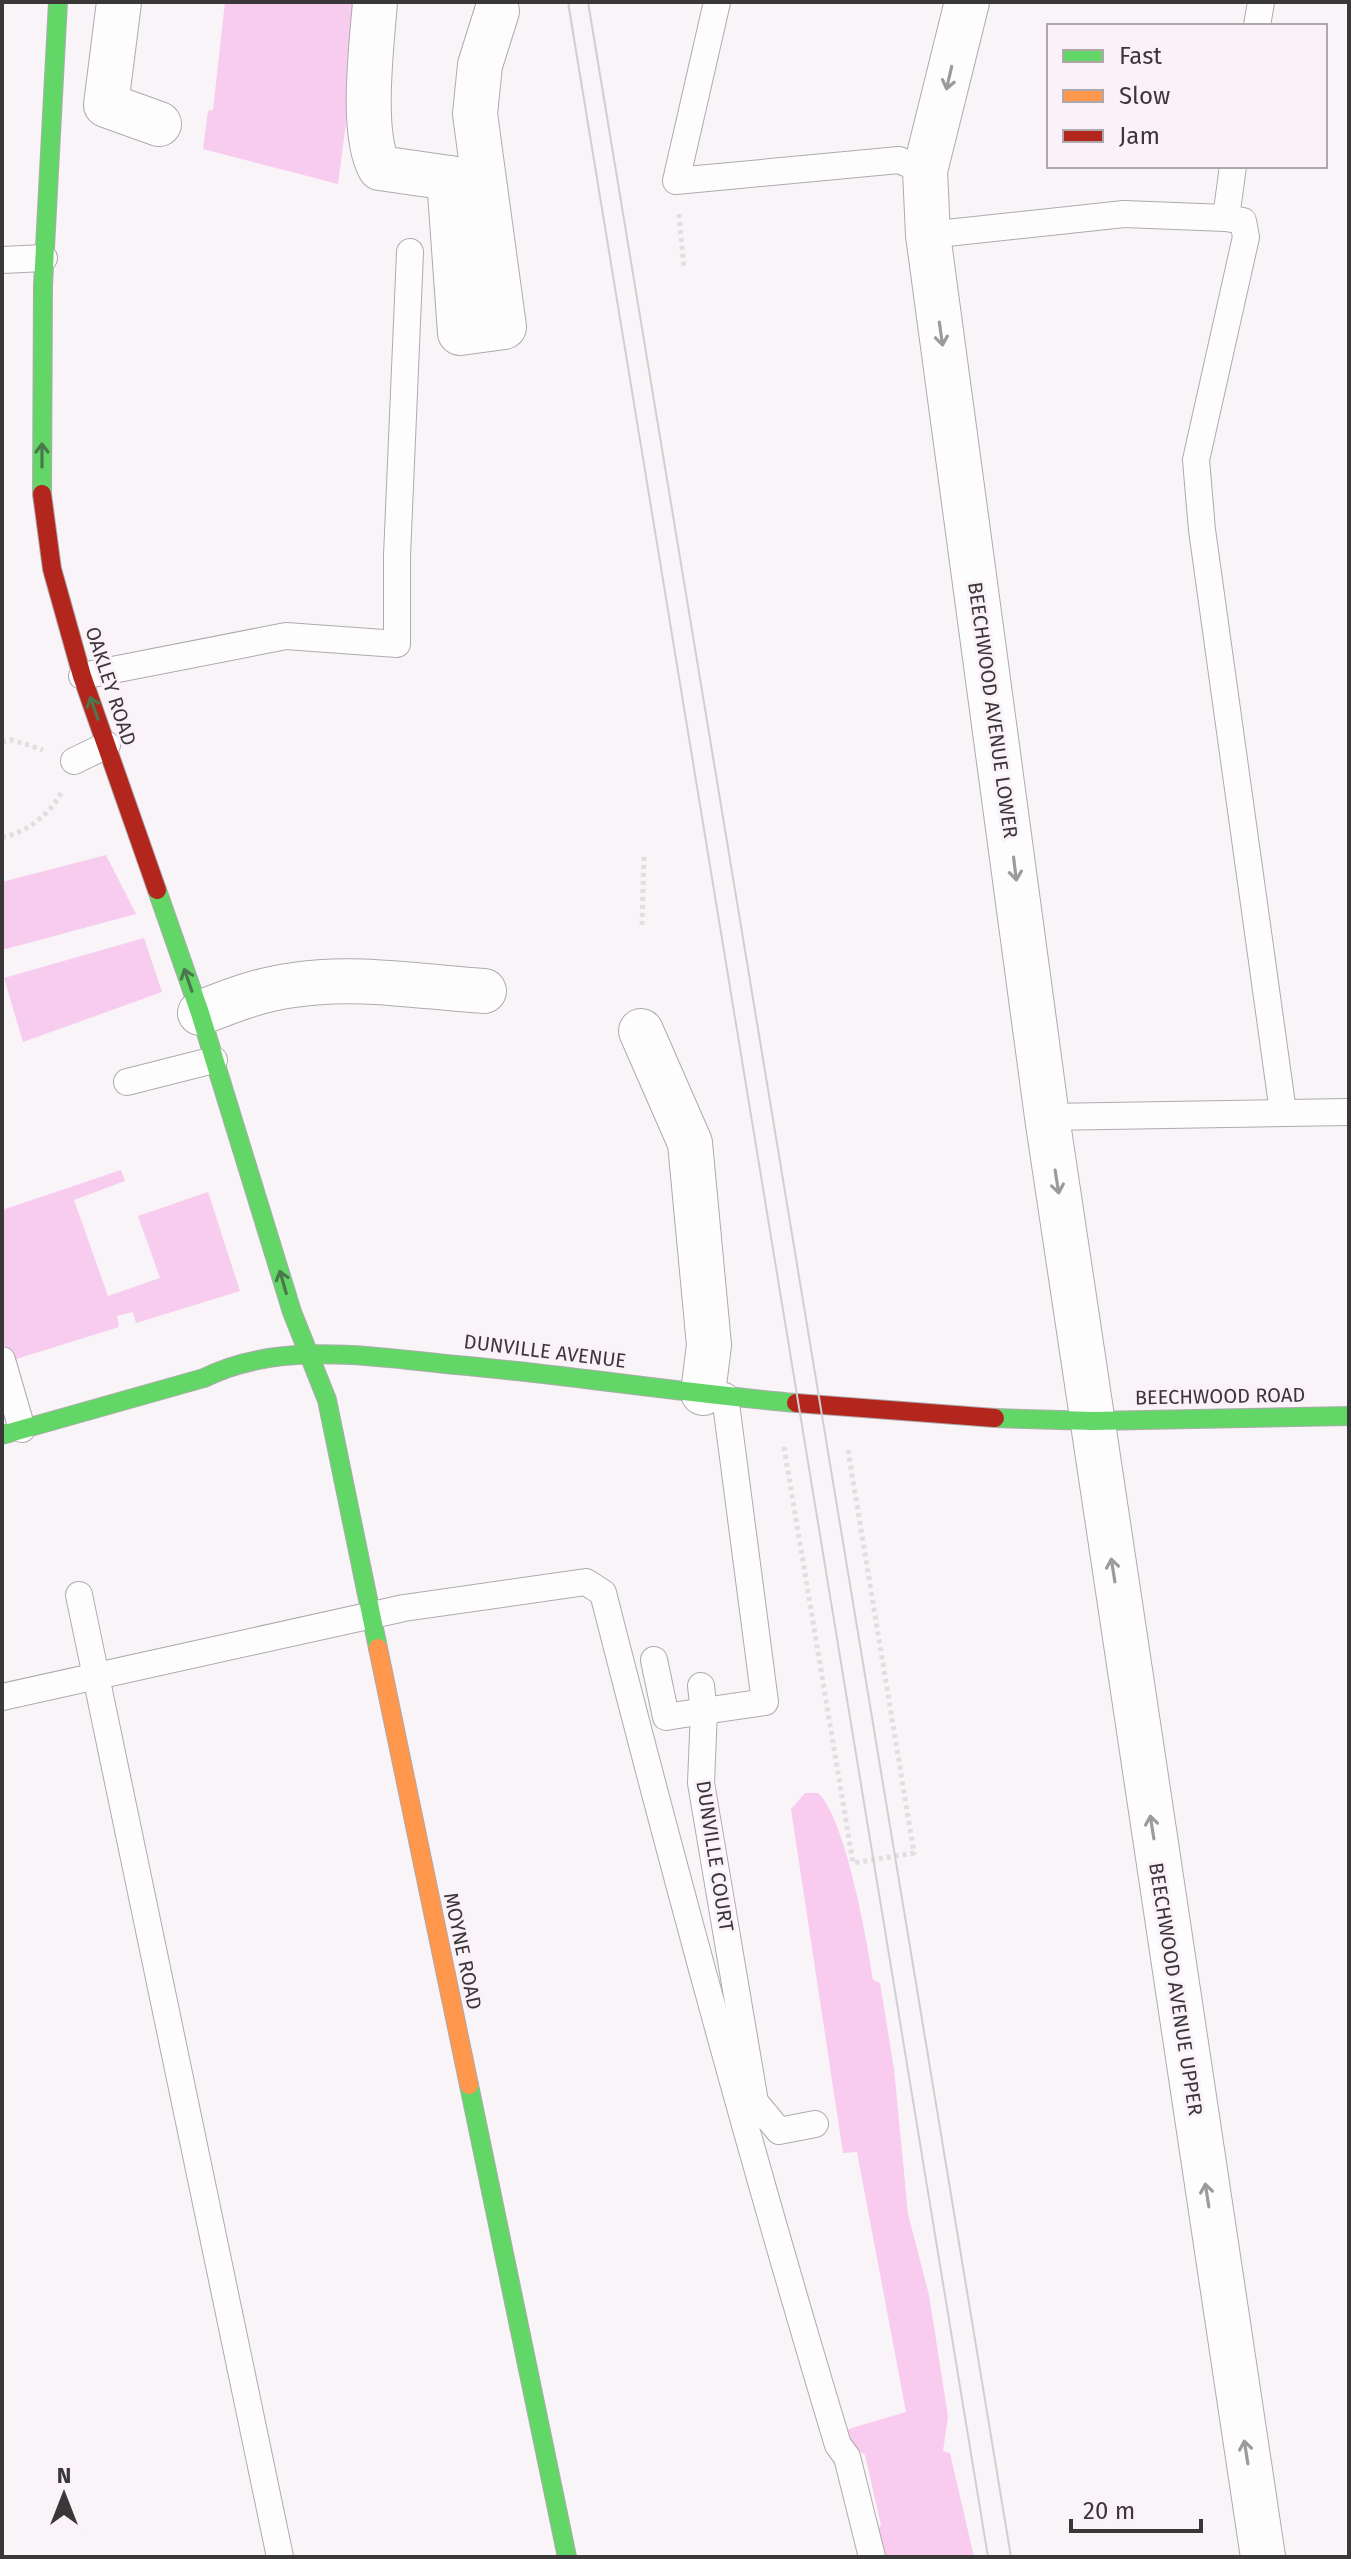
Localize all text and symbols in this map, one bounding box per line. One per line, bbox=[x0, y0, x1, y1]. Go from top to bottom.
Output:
legend bbox=[1047, 24, 1327, 168]
text: Fast bbox=[1119, 42, 1162, 70]
one-way arrow bbox=[941, 65, 956, 90]
text: Slow bbox=[1119, 82, 1170, 110]
text: Jam bbox=[1119, 122, 1160, 150]
one-way arrow bbox=[934, 321, 949, 346]
one-way arrow bbox=[34, 442, 50, 469]
street label: BEECHWOOD AVENUE LOWER bbox=[963, 580, 1023, 840]
street label: OAKLEY ROAD bbox=[80, 623, 142, 749]
one-way arrow bbox=[85, 696, 100, 721]
one-way arrow bbox=[1007, 855, 1022, 882]
one-way arrow bbox=[180, 968, 195, 993]
one-way arrow bbox=[1050, 1169, 1065, 1194]
one-way arrow bbox=[275, 1269, 290, 1295]
street label: DUNVILLE AVENUE bbox=[462, 1329, 628, 1373]
street label: BEECHWOOD ROAD bbox=[1135, 1383, 1305, 1409]
one-way arrow bbox=[1105, 1558, 1120, 1583]
street label: DUNVILLE COURT bbox=[691, 1779, 739, 1934]
one-way arrow bbox=[1144, 1815, 1159, 1841]
street label: BEECHWOOD AVENUE UPPER bbox=[1144, 1861, 1208, 2117]
street label: MOYNE ROAD bbox=[439, 1890, 487, 2012]
one-way arrow bbox=[1199, 2183, 1214, 2208]
one-way arrow bbox=[1238, 2440, 1253, 2465]
north arrow bbox=[24, 2455, 104, 2535]
text: N bbox=[57, 2462, 71, 2489]
scale bar bbox=[1071, 2483, 1201, 2533]
text: 20 m bbox=[1083, 2497, 1135, 2525]

